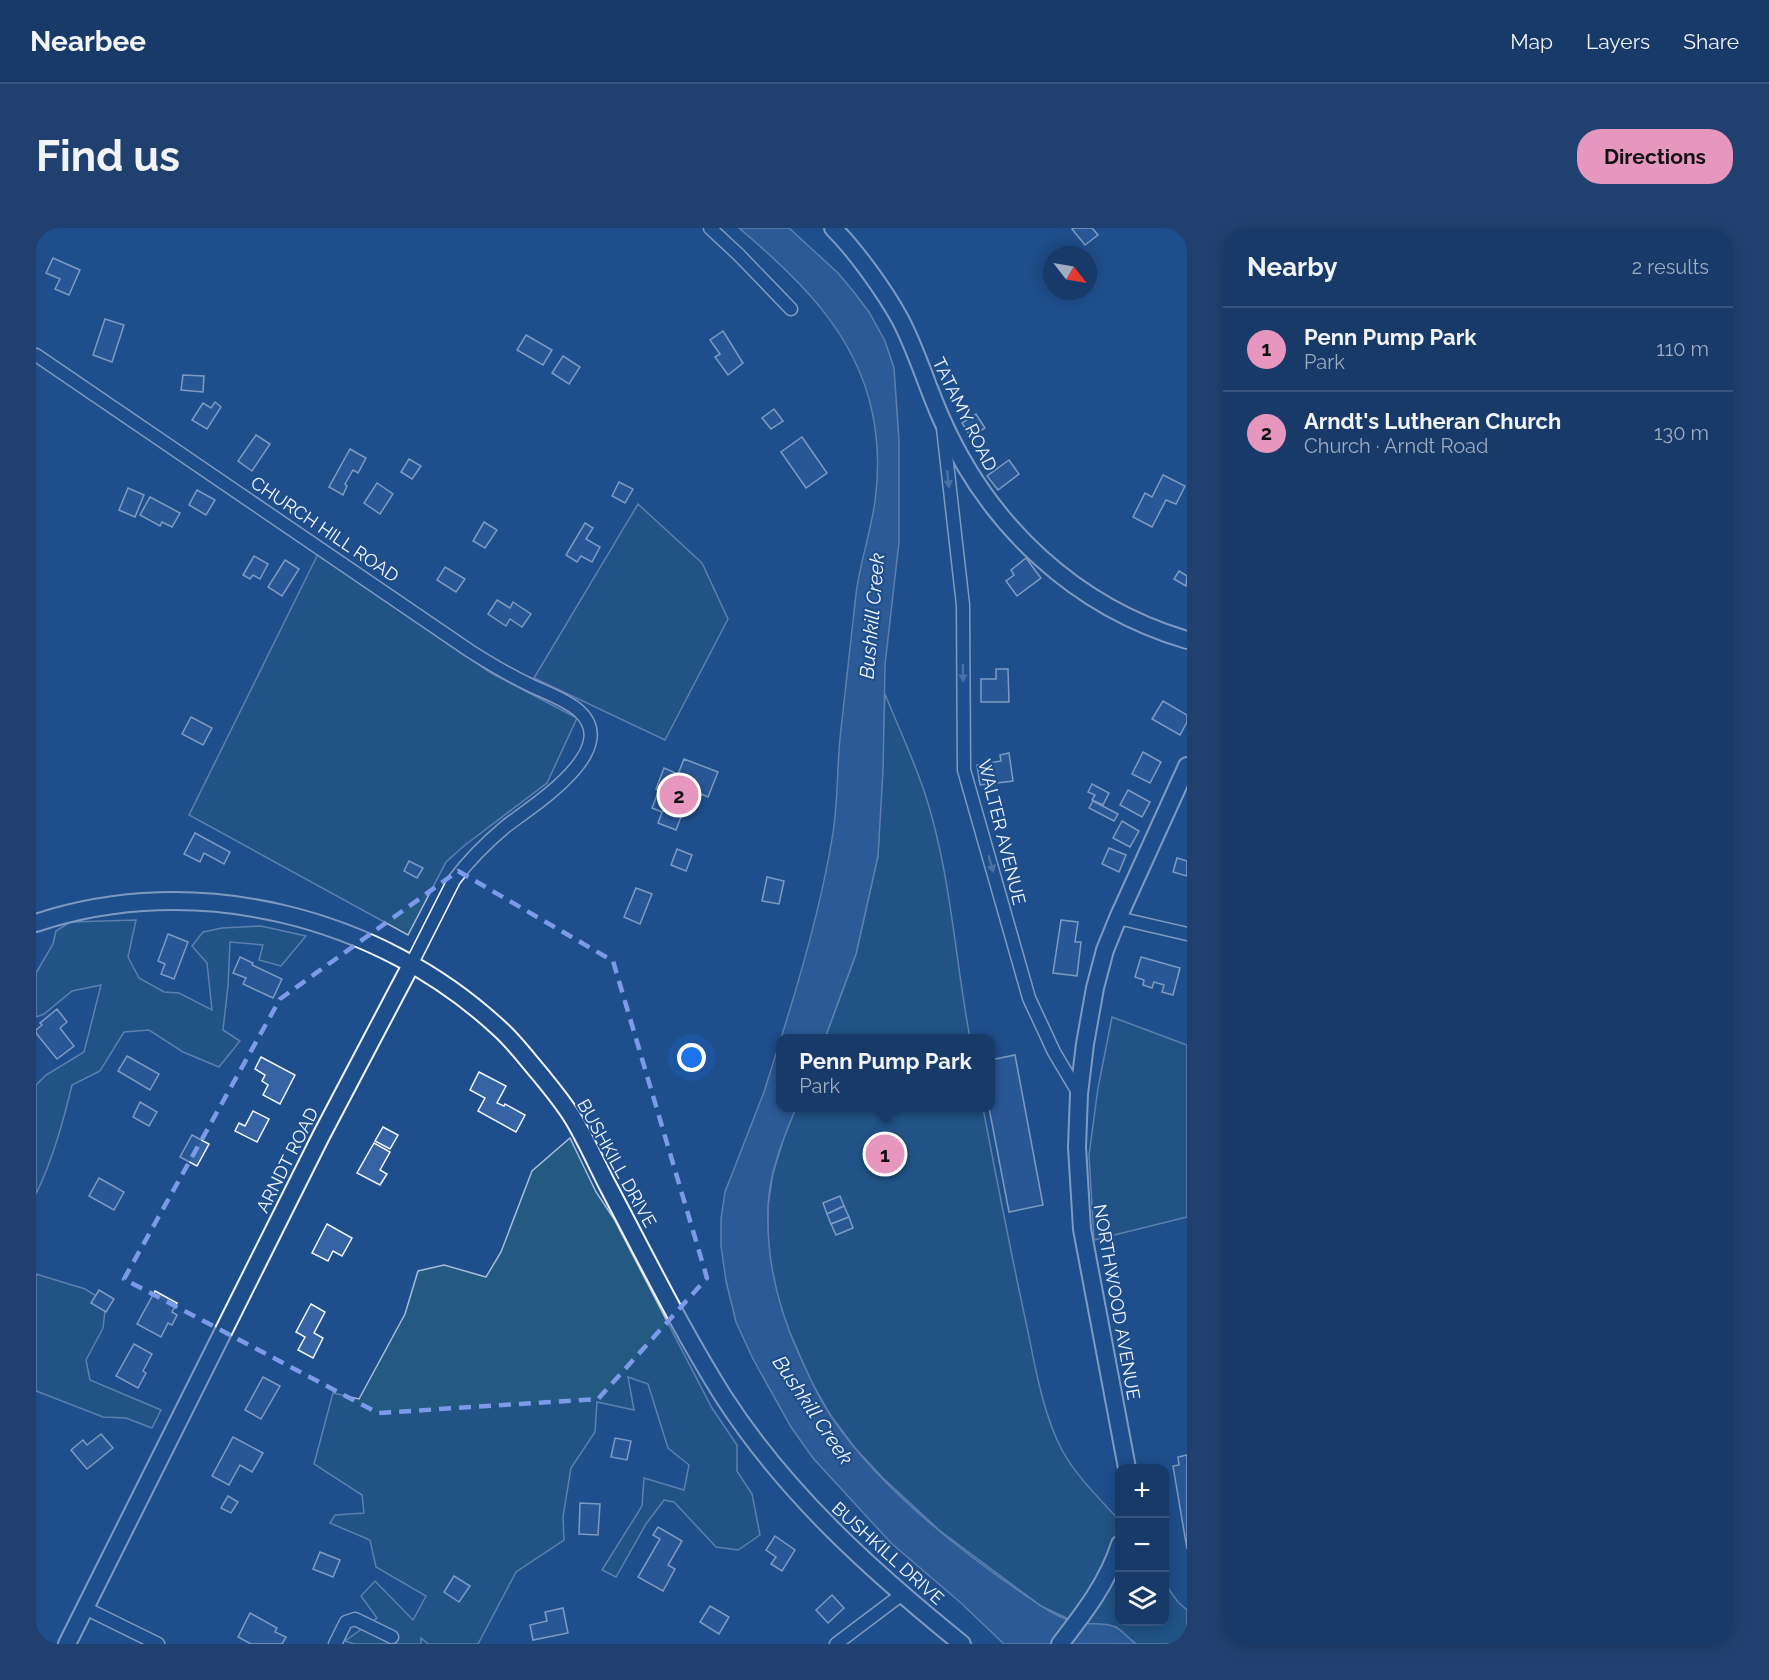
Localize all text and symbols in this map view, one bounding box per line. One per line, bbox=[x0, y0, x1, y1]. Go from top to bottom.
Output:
text: Nearbee bbox=[30, 25, 146, 58]
text: Map bbox=[1510, 29, 1553, 54]
text: Layers bbox=[1586, 29, 1650, 54]
text: Share bbox=[1683, 29, 1739, 54]
button: Directions bbox=[1577, 129, 1733, 184]
text: Find us bbox=[36, 132, 180, 181]
north arrow bbox=[1043, 246, 1097, 300]
text: Nearby bbox=[1247, 252, 1337, 282]
text: 2 results bbox=[1632, 255, 1709, 279]
text: Penn Pump Park bbox=[1304, 324, 1477, 350]
text: 1 bbox=[1262, 337, 1271, 361]
text: 110 m bbox=[1656, 337, 1709, 361]
text: Park bbox=[1304, 350, 1345, 374]
street label: TATAMY ROAD bbox=[928, 354, 1002, 474]
text: Arndt's Lutheran Church bbox=[1304, 408, 1561, 434]
text: 2 bbox=[1261, 421, 1272, 445]
text: 130 m bbox=[1654, 421, 1709, 445]
text: Church · Arndt Road bbox=[1304, 434, 1488, 458]
one-way arrow bbox=[944, 469, 953, 488]
street label: CHURCH HILL ROAD bbox=[247, 472, 403, 586]
water label: Bushkill Creek bbox=[855, 552, 889, 680]
one-way arrow bbox=[958, 663, 968, 682]
street label: WALTER AVENUE bbox=[974, 757, 1030, 907]
pin: 2 bbox=[660, 772, 698, 818]
one-way arrow bbox=[986, 855, 996, 873]
popup bbox=[776, 1034, 995, 1112]
your location bbox=[677, 1043, 706, 1072]
text: Penn Pump Park bbox=[799, 1048, 972, 1074]
text: Park bbox=[799, 1074, 840, 1098]
street label: BUSHKILL DRIVE bbox=[573, 1095, 661, 1231]
street label: ARNDT ROAD bbox=[252, 1104, 323, 1216]
pin: 1 bbox=[866, 1132, 904, 1176]
street label: NORTHWOOD AVENUE bbox=[1089, 1203, 1145, 1402]
water label: Bushkill Creek bbox=[768, 1351, 858, 1469]
map controls bbox=[1115, 1464, 1169, 1626]
button: + bbox=[1115, 1464, 1169, 1518]
street label: BUSHKILL DRIVE bbox=[828, 1497, 948, 1609]
button: − bbox=[1115, 1518, 1169, 1572]
button: layers bbox=[1115, 1572, 1169, 1626]

